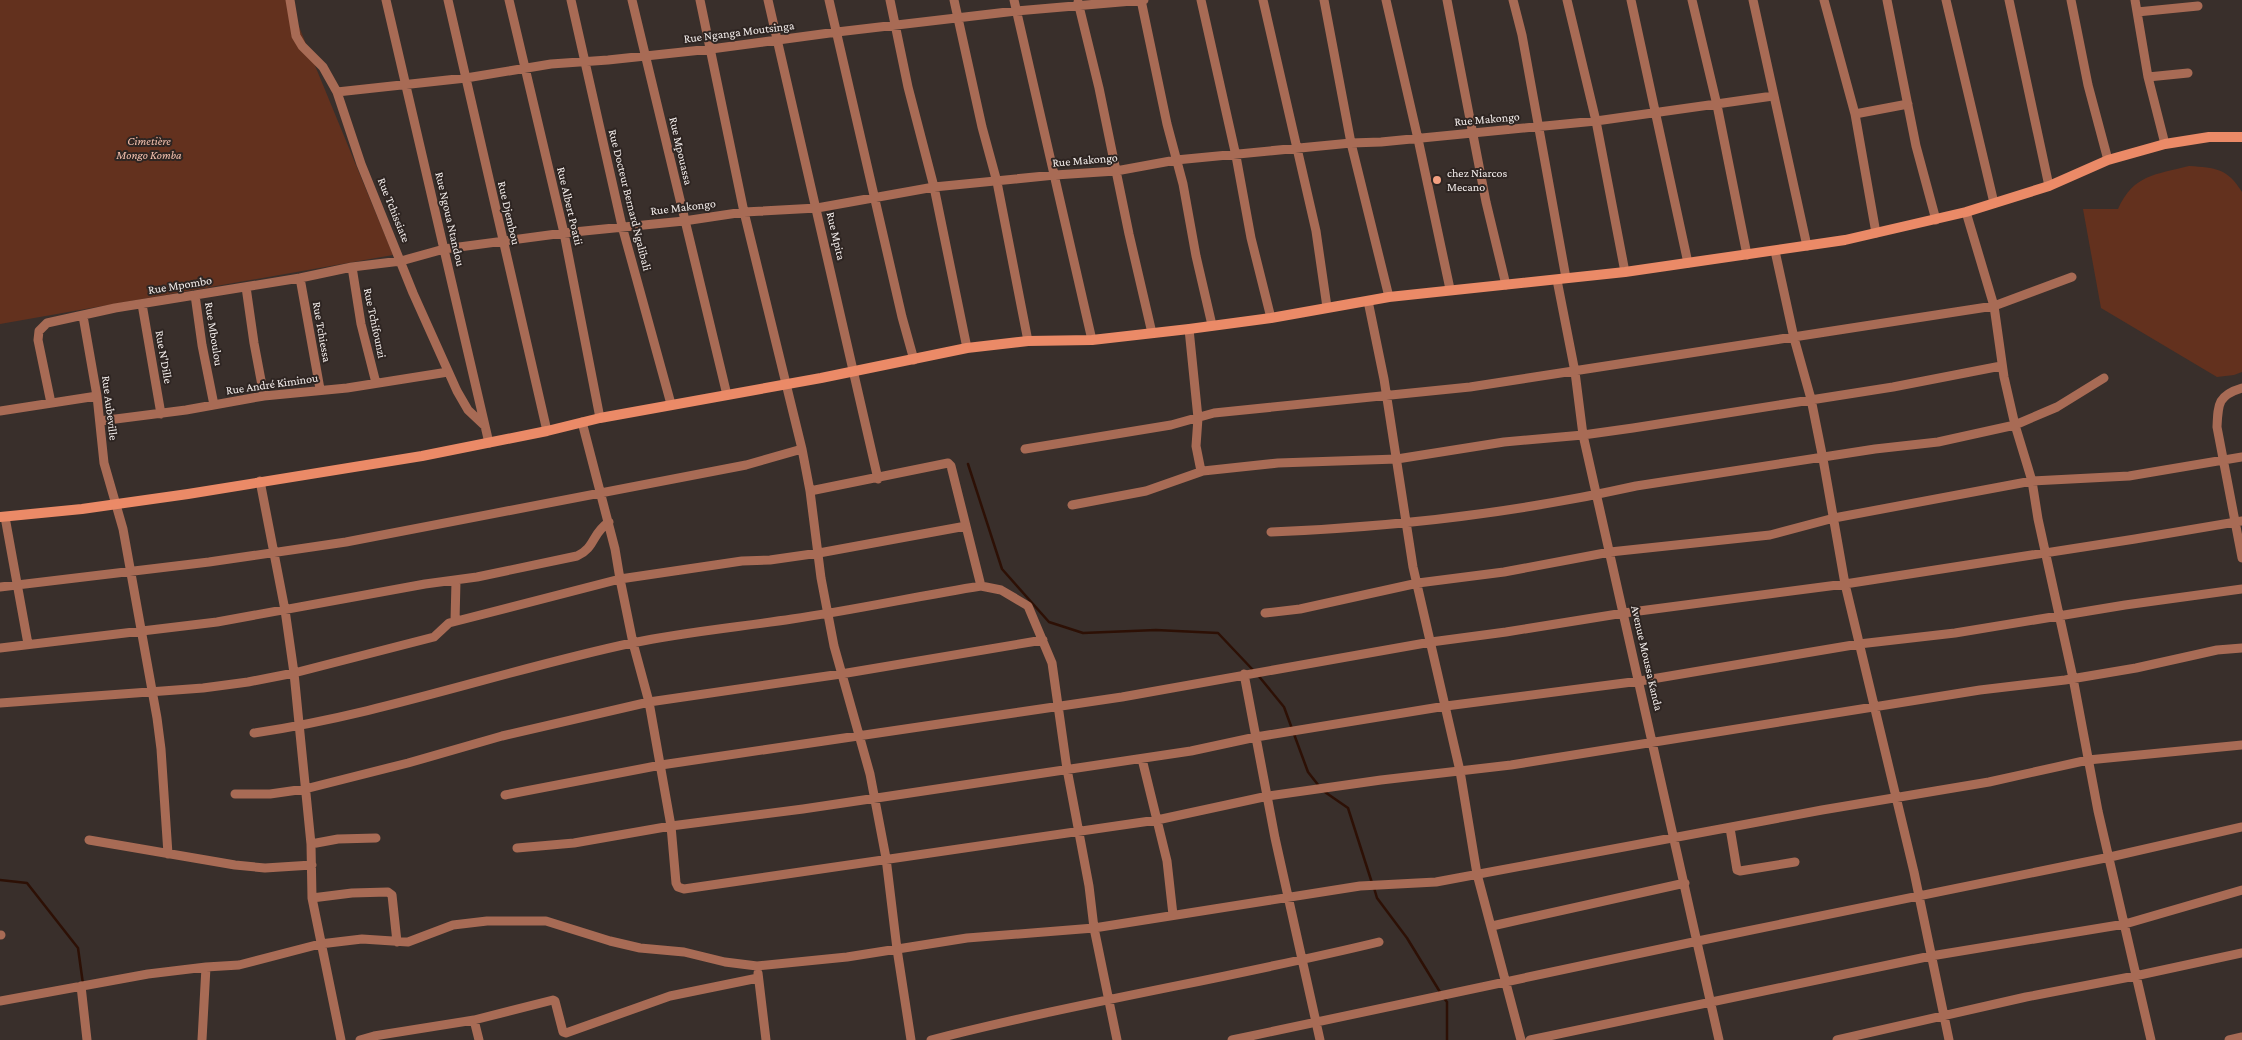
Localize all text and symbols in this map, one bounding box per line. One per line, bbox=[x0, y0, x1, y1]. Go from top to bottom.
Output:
street label: Rue Nganga Moutsinga bbox=[683, 18, 795, 46]
street label: Rue Makongo bbox=[1454, 109, 1520, 129]
street label: Rue Mpouassa bbox=[666, 116, 696, 187]
street label: Rue Docteur Bernard Ngalibali bbox=[606, 128, 654, 272]
park label: Cimetière Mongo Komba bbox=[115, 134, 182, 162]
street label: Rue Makongo bbox=[1052, 150, 1118, 170]
street label: Rue Albert Poatii bbox=[554, 166, 586, 246]
place label: chez Niarcos Mecano bbox=[1447, 166, 1507, 194]
street label: Rue Ngoua Ntandou bbox=[432, 170, 468, 268]
marker: chez Niarcos Mecano bbox=[1431, 174, 1443, 186]
street label: Rue Tchissiate bbox=[375, 176, 413, 244]
street label: Rue Djembou bbox=[495, 180, 523, 247]
street label: Rue Makongo bbox=[650, 196, 716, 218]
street label: Rue Mpita bbox=[824, 210, 848, 262]
street label: Rue Mpombo bbox=[147, 273, 213, 297]
street label: Rue Tchifounzi bbox=[361, 287, 389, 359]
street label: Rue Mboulou bbox=[202, 301, 226, 367]
street label: Rue Tchiessa bbox=[310, 301, 334, 364]
street label: Rue N'Dille bbox=[152, 329, 176, 385]
street label: Rue André Kiminou bbox=[225, 371, 320, 397]
street label: Rue Aubeville bbox=[99, 375, 121, 441]
street label: Avenue Moussa Kanda bbox=[1628, 604, 1666, 712]

